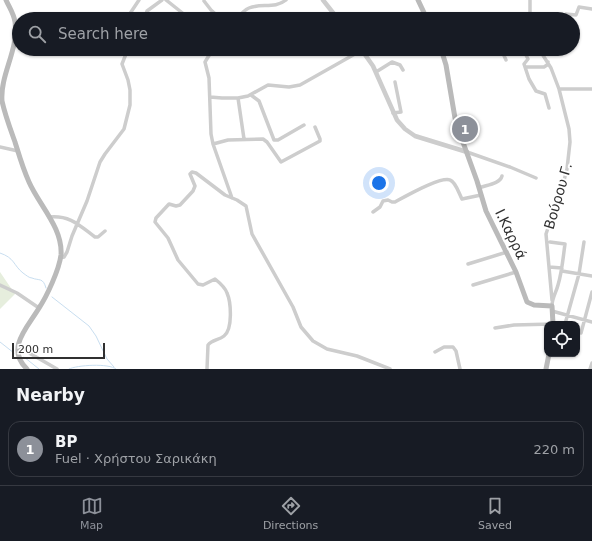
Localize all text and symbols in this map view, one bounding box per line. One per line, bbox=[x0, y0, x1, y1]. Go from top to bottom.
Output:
search box bbox=[12, 12, 580, 56]
icon: search bbox=[26, 23, 48, 45]
text: Search here bbox=[58, 25, 148, 43]
pin: 1 bbox=[452, 114, 478, 144]
street label: Βούρου Γ. bbox=[541, 161, 575, 231]
your location bbox=[369, 173, 389, 193]
street label: Ι.Καρρά bbox=[492, 206, 530, 262]
map controls bbox=[544, 321, 580, 357]
button: locate bbox=[544, 321, 580, 357]
scale bar bbox=[12, 341, 105, 360]
text: 200 m bbox=[18, 343, 53, 356]
text: Nearby bbox=[16, 385, 85, 405]
text: BP bbox=[55, 433, 77, 451]
text: 1 bbox=[25, 442, 35, 457]
text: 220 m bbox=[533, 442, 575, 457]
text: Fuel · Χρήστου Σαρικάκη bbox=[55, 451, 217, 466]
tab: Map bbox=[80, 495, 103, 532]
tab: Directions bbox=[263, 495, 318, 532]
tab: Saved bbox=[478, 495, 512, 532]

